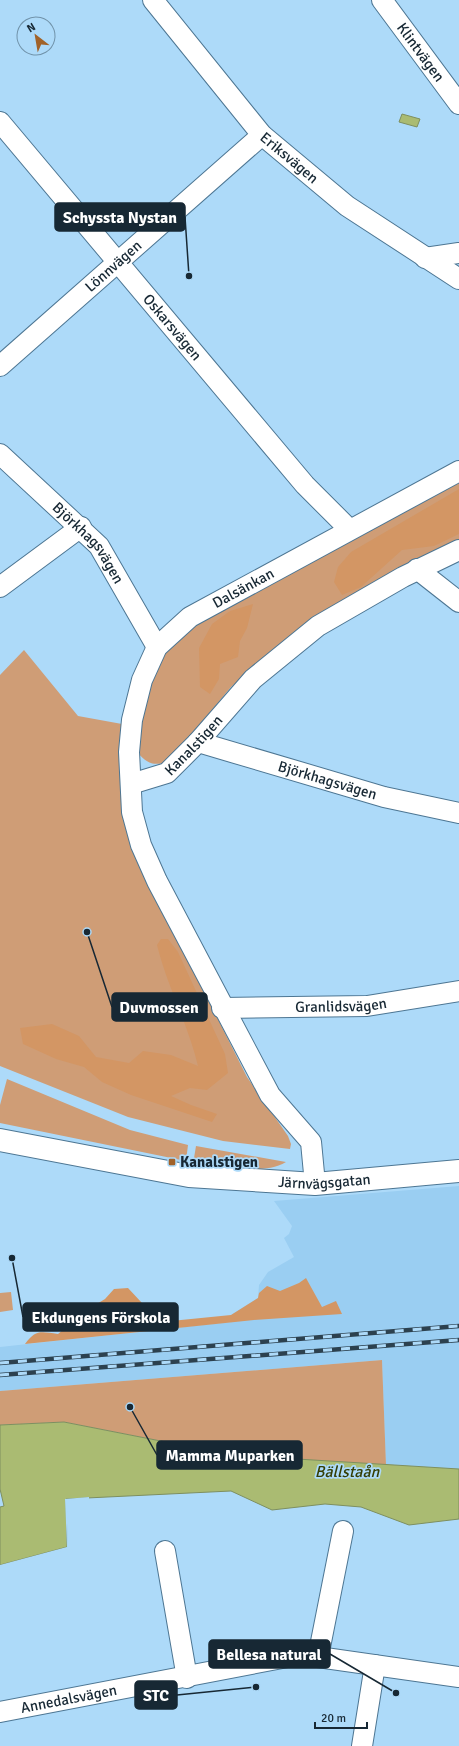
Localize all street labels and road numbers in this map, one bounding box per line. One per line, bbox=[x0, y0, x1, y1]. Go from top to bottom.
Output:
street label: Klintvägen bbox=[393, 19, 448, 85]
street label: Eriksvägen bbox=[256, 128, 322, 187]
street label: Lönnvägen bbox=[81, 236, 145, 296]
street label: Oskarsvägen bbox=[139, 290, 206, 364]
street label: Björkhagsvägen bbox=[49, 498, 128, 587]
street label: Dalsänkan bbox=[209, 564, 277, 612]
street label: Kanalstigen bbox=[161, 711, 226, 779]
street label: Björkhagsvägen bbox=[276, 757, 379, 803]
street label: Granlidsvägen bbox=[295, 994, 388, 1016]
street label: Järnvägsgatan bbox=[277, 1170, 371, 1193]
street label: Annedalsvägen bbox=[19, 1681, 118, 1717]

